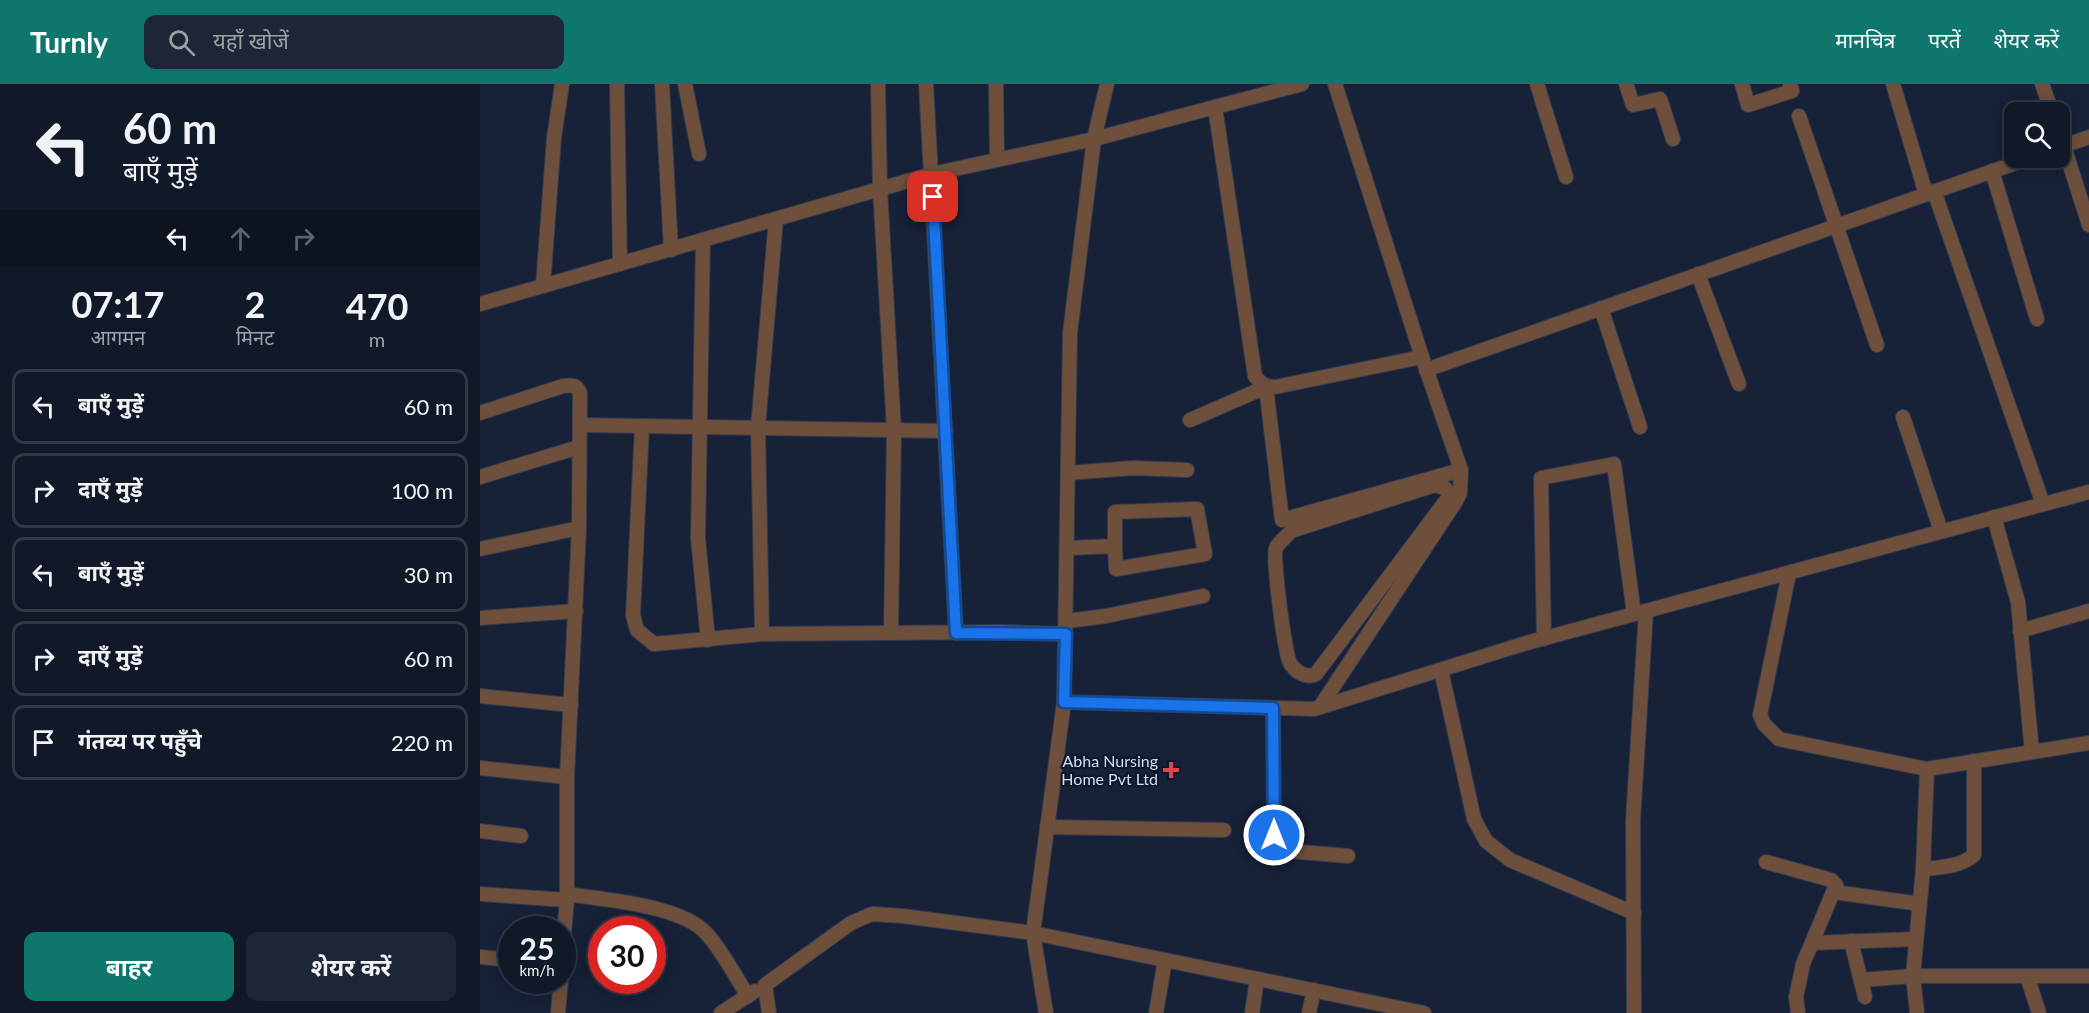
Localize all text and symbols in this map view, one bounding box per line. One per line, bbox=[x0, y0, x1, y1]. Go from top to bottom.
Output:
search box bbox=[144, 15, 564, 69]
text: Turnly bbox=[30, 25, 108, 59]
icon: search bbox=[165, 26, 198, 59]
text: यहाँ खोजें bbox=[213, 27, 289, 54]
text: मानचित्र bbox=[1835, 27, 1895, 52]
text: परतें bbox=[1928, 27, 1961, 52]
text: शेयर करें bbox=[1994, 27, 2059, 52]
map controls bbox=[2004, 102, 2070, 168]
button: search bbox=[2004, 102, 2070, 168]
text: 60 m bbox=[123, 103, 217, 153]
icon: left bbox=[24, 108, 102, 186]
text: बाएँ मुड़ें bbox=[123, 154, 198, 187]
pin bbox=[907, 171, 958, 222]
icon: arrive bbox=[916, 180, 949, 213]
icon: left bbox=[161, 222, 194, 255]
icon: ahead bbox=[224, 222, 257, 255]
icon: right bbox=[287, 222, 320, 255]
text: 07:17 bbox=[72, 282, 164, 326]
text: 2 bbox=[245, 282, 266, 326]
text: 470 bbox=[346, 284, 408, 328]
text: आगमन bbox=[91, 325, 145, 349]
text: मिनट bbox=[236, 325, 274, 349]
text: m bbox=[369, 327, 385, 351]
icon: left bbox=[27, 390, 60, 423]
text: बाएँ मुड़ें bbox=[78, 391, 144, 418]
text: 60 m bbox=[404, 393, 453, 420]
icon: right bbox=[27, 474, 60, 507]
text: दाएँ मुड़ें bbox=[78, 475, 142, 502]
text: 100 m bbox=[391, 477, 453, 504]
icon: left bbox=[27, 558, 60, 591]
text: बाएँ मुड़ें bbox=[78, 559, 144, 586]
text: 30 m bbox=[404, 561, 453, 588]
icon: right bbox=[27, 642, 60, 675]
text: दाएँ मुड़ें bbox=[78, 643, 142, 670]
text: 60 m bbox=[404, 645, 453, 672]
icon: arrive bbox=[27, 726, 60, 759]
text: गंतव्य पर पहुँचे bbox=[78, 727, 202, 754]
text: 220 m bbox=[391, 729, 453, 756]
place label: Abha Nursing Home Pvt Ltd bbox=[1061, 751, 1158, 788]
marker: Abha Nursing Home Pvt Ltd bbox=[1162, 761, 1180, 779]
position arrow bbox=[1242, 803, 1306, 867]
speed limit sign: 30 bbox=[588, 916, 666, 994]
text: 25 bbox=[520, 930, 554, 966]
button: बाहर bbox=[24, 932, 234, 1001]
button: शेयर करें bbox=[246, 932, 456, 1001]
text: km/h bbox=[519, 961, 555, 979]

